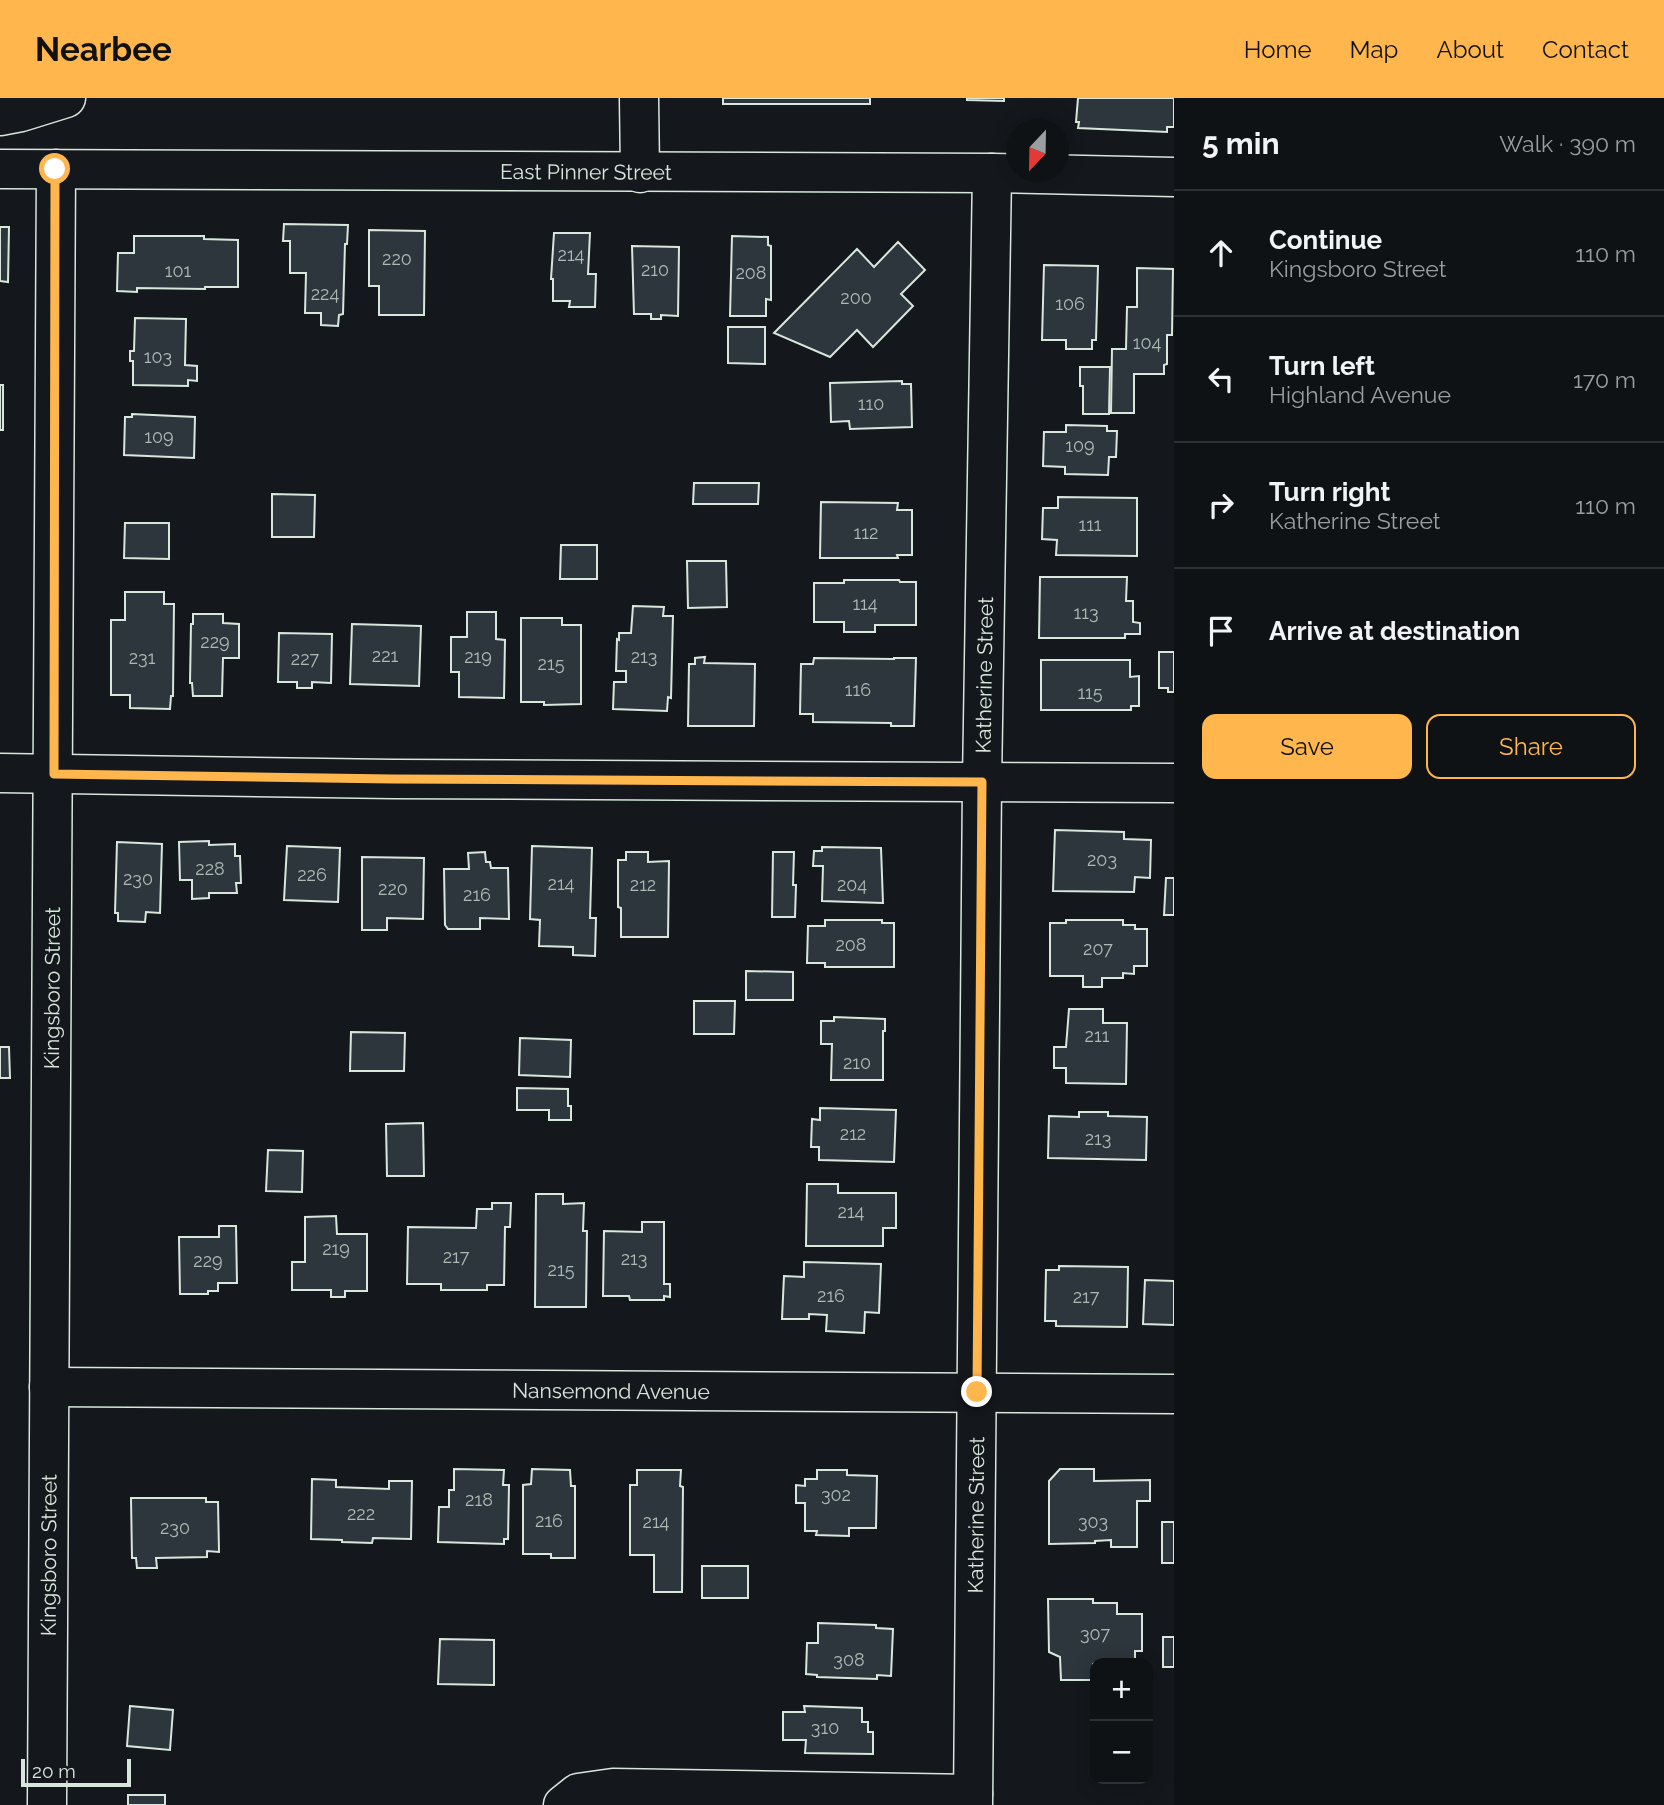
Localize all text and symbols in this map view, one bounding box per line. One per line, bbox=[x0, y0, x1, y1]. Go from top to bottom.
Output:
text: Nearbee bbox=[35, 30, 172, 69]
text: Home bbox=[1244, 35, 1312, 64]
text: Map bbox=[1350, 35, 1398, 64]
text: About bbox=[1436, 35, 1504, 64]
text: Contact bbox=[1542, 35, 1629, 64]
north arrow bbox=[1006, 119, 1069, 182]
text: 5 min bbox=[1202, 126, 1280, 161]
text: Walk · 390 m bbox=[1499, 130, 1636, 157]
route start bbox=[39, 153, 70, 184]
street label: East Pinner Street bbox=[500, 159, 672, 184]
text: Continue bbox=[1269, 225, 1382, 255]
icon: ahead bbox=[1202, 234, 1240, 272]
text: 110 m bbox=[1575, 240, 1636, 267]
house number: 214 bbox=[558, 244, 585, 265]
house number: 220 bbox=[382, 248, 412, 269]
text: Kingsboro Street bbox=[1269, 255, 1446, 282]
house number: 210 bbox=[641, 259, 669, 280]
house number: 101 bbox=[165, 260, 192, 281]
house number: 208 bbox=[735, 262, 767, 283]
house number: 224 bbox=[311, 283, 339, 304]
house number: 200 bbox=[840, 287, 872, 308]
house number: 106 bbox=[1055, 293, 1085, 314]
house number: 104 bbox=[1133, 332, 1161, 353]
house number: 103 bbox=[144, 346, 172, 367]
text: Turn left bbox=[1269, 351, 1375, 381]
icon: left bbox=[1202, 360, 1240, 398]
text: 170 m bbox=[1573, 366, 1636, 393]
text: Highland Avenue bbox=[1269, 381, 1451, 408]
house number: 110 bbox=[858, 393, 884, 414]
house number: 109 bbox=[144, 426, 174, 447]
house number: 109 bbox=[1065, 435, 1095, 456]
text: Turn right bbox=[1269, 477, 1390, 507]
icon: right bbox=[1202, 486, 1240, 524]
text: 110 m bbox=[1575, 492, 1636, 519]
text: Katherine Street bbox=[1269, 507, 1440, 534]
house number: 111 bbox=[1078, 514, 1102, 535]
house number: 112 bbox=[854, 522, 878, 543]
house number: 114 bbox=[852, 593, 878, 614]
street label: Katherine Street bbox=[970, 597, 998, 754]
house number: 113 bbox=[1073, 602, 1099, 623]
icon: arrive bbox=[1202, 612, 1240, 650]
text: Arrive at destination bbox=[1269, 616, 1520, 646]
house number: 229 bbox=[200, 631, 230, 652]
house number: 221 bbox=[372, 645, 399, 666]
house number: 219 bbox=[464, 646, 492, 667]
house number: 213 bbox=[631, 646, 657, 667]
house number: 231 bbox=[129, 647, 156, 668]
house number: 227 bbox=[291, 648, 320, 669]
house number: 215 bbox=[538, 653, 565, 674]
house number: 116 bbox=[845, 679, 871, 700]
house number: 115 bbox=[1077, 682, 1103, 703]
button: Save bbox=[1202, 714, 1412, 779]
button: Share bbox=[1426, 714, 1636, 779]
house number: 203 bbox=[1087, 849, 1117, 870]
house number: 228 bbox=[195, 858, 225, 879]
house number: 226 bbox=[297, 864, 327, 885]
house number: 230 bbox=[123, 868, 153, 889]
house number: 214 bbox=[548, 873, 575, 894]
house number: 212 bbox=[630, 874, 656, 895]
house number: 204 bbox=[837, 874, 867, 895]
house number: 220 bbox=[378, 878, 408, 899]
house number: 216 bbox=[463, 884, 491, 905]
street label: Kingsboro Street bbox=[38, 907, 65, 1069]
house number: 208 bbox=[835, 934, 867, 955]
house number: 207 bbox=[1083, 938, 1113, 959]
house number: 211 bbox=[1085, 1025, 1110, 1046]
house number: 210 bbox=[843, 1052, 871, 1073]
house number: 212 bbox=[840, 1123, 866, 1144]
house number: 213 bbox=[1085, 1128, 1111, 1149]
house number: 214 bbox=[838, 1201, 865, 1222]
house number: 219 bbox=[322, 1238, 350, 1259]
house number: 217 bbox=[443, 1246, 470, 1267]
house number: 213 bbox=[621, 1248, 647, 1269]
house number: 229 bbox=[193, 1250, 223, 1271]
house number: 215 bbox=[548, 1259, 575, 1280]
house number: 216 bbox=[817, 1285, 845, 1306]
house number: 217 bbox=[1073, 1286, 1100, 1307]
route end bbox=[961, 1376, 992, 1407]
street label: Nansemond Avenue bbox=[512, 1377, 710, 1404]
street label: Katherine Street bbox=[962, 1437, 989, 1593]
street label: Kingsboro Street bbox=[35, 1474, 61, 1636]
house number: 302 bbox=[821, 1484, 851, 1505]
house number: 218 bbox=[465, 1489, 493, 1510]
house number: 222 bbox=[347, 1503, 375, 1524]
house number: 216 bbox=[535, 1510, 563, 1531]
house number: 214 bbox=[643, 1511, 670, 1532]
house number: 303 bbox=[1078, 1511, 1108, 1532]
house number: 230 bbox=[160, 1517, 190, 1538]
house number: 307 bbox=[1080, 1623, 1110, 1644]
house number: 308 bbox=[833, 1649, 865, 1670]
map controls bbox=[1090, 1658, 1153, 1784]
button: + bbox=[1090, 1658, 1153, 1721]
house number: 310 bbox=[811, 1717, 839, 1738]
button: − bbox=[1090, 1721, 1153, 1784]
scale bar bbox=[21, 1756, 131, 1788]
text: 20 m bbox=[32, 1760, 76, 1782]

